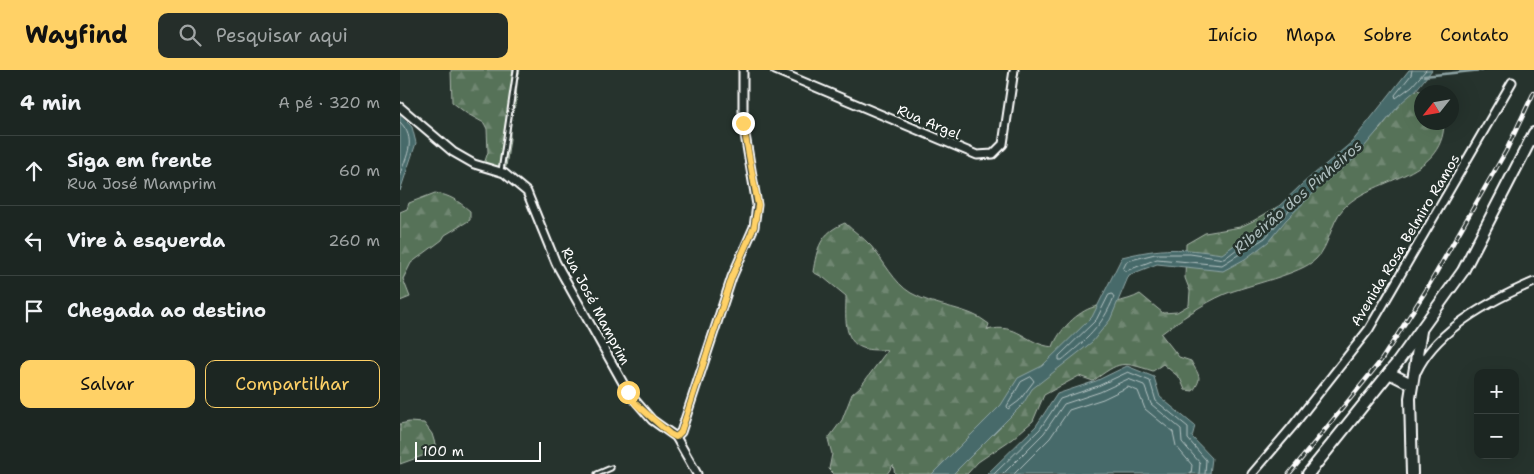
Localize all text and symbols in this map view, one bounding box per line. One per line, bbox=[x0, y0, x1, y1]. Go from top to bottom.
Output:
search box bbox=[158, 13, 508, 58]
text: Wayfind bbox=[25, 19, 128, 51]
icon: search bbox=[176, 21, 204, 49]
text: Pesquisar aqui bbox=[216, 23, 348, 48]
text: Início bbox=[1208, 23, 1258, 47]
text: Mapa bbox=[1286, 23, 1335, 47]
text: Sobre bbox=[1363, 23, 1412, 47]
text: Contato bbox=[1440, 23, 1509, 47]
north arrow bbox=[1414, 85, 1459, 130]
text: 4 min bbox=[20, 89, 81, 117]
text: A pé · 320 m bbox=[278, 92, 380, 113]
street label: Rua Argel bbox=[895, 101, 964, 144]
route end bbox=[732, 112, 755, 135]
water label: Ribeirão dos Pinheiros bbox=[1230, 136, 1366, 258]
text: Siga em frente bbox=[67, 148, 212, 173]
street label: Avenida Rosa Belmiro Ramos bbox=[1346, 151, 1464, 329]
icon: ahead bbox=[20, 157, 48, 185]
text: 60 m bbox=[339, 160, 380, 181]
text: Rua José Mamprim bbox=[67, 173, 216, 194]
icon: left bbox=[20, 227, 48, 255]
text: Vire à esquerda bbox=[67, 228, 225, 253]
text: 260 m bbox=[328, 230, 380, 251]
street label: Rua José Mamprim bbox=[557, 244, 635, 368]
icon: arrive bbox=[20, 297, 48, 325]
text: Chegada ao destino bbox=[67, 298, 266, 323]
button: Salvar bbox=[20, 360, 195, 408]
button: Compartilhar bbox=[205, 360, 380, 408]
map controls bbox=[1474, 369, 1519, 459]
button: + bbox=[1474, 369, 1519, 414]
route start bbox=[617, 381, 640, 404]
button: − bbox=[1474, 414, 1519, 459]
scale bar bbox=[415, 439, 541, 462]
text: 100 m bbox=[422, 442, 464, 460]

